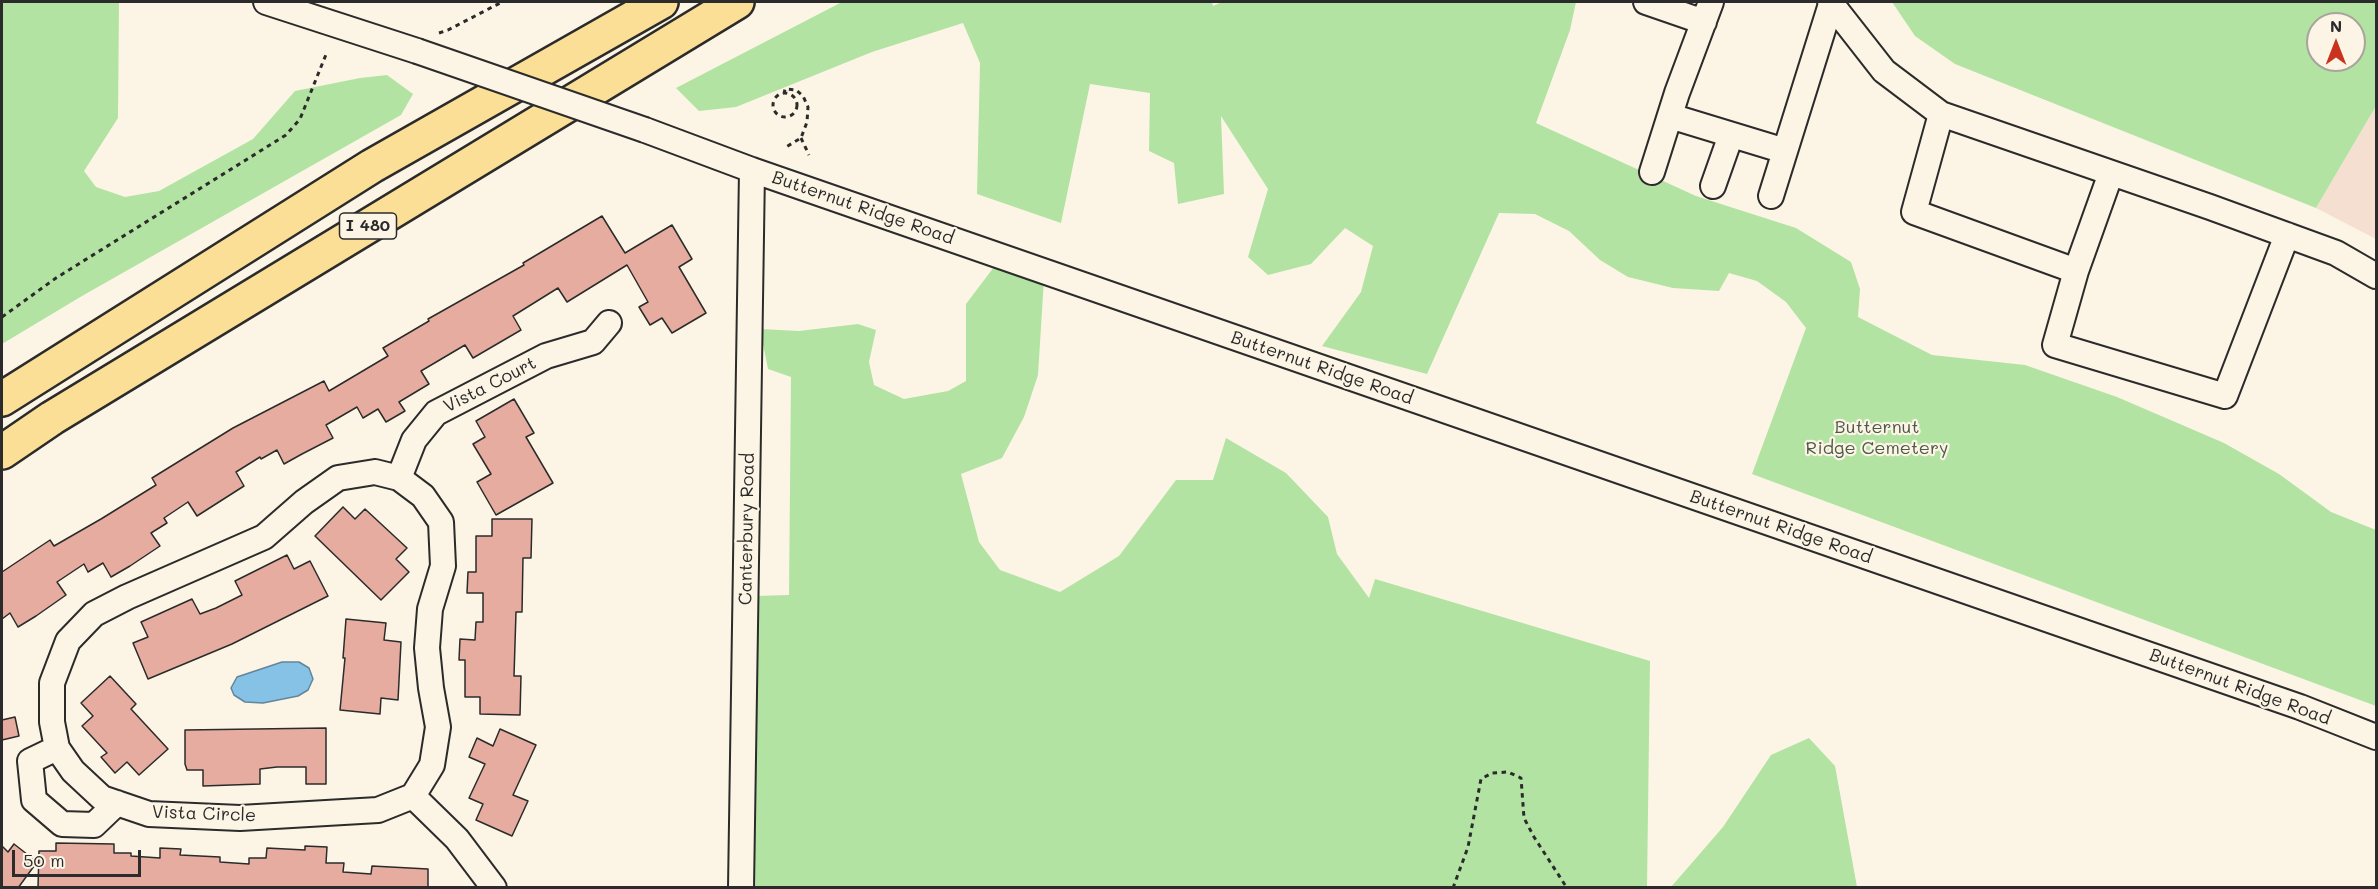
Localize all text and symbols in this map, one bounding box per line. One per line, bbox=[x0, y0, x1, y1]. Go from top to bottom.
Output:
north arrow bbox=[2306, 12, 2366, 72]
text: N bbox=[2330, 15, 2342, 36]
street label: Butternut Ridge Road bbox=[769, 167, 957, 249]
road number: I 480 bbox=[340, 213, 397, 239]
street label: Butternut Ridge Road bbox=[1228, 327, 1416, 409]
street label: Vista Court bbox=[440, 352, 540, 418]
park label: Butternut Ridge Cemetery bbox=[1806, 416, 1948, 458]
street label: Canterbury Road bbox=[735, 453, 759, 605]
street label: Butternut Ridge Road bbox=[1687, 486, 1875, 568]
street label: Butternut Ridge Road bbox=[2146, 644, 2334, 730]
street label: Vista Circle bbox=[151, 801, 257, 827]
scale bar bbox=[15, 838, 144, 876]
text: 50 m bbox=[23, 848, 65, 872]

